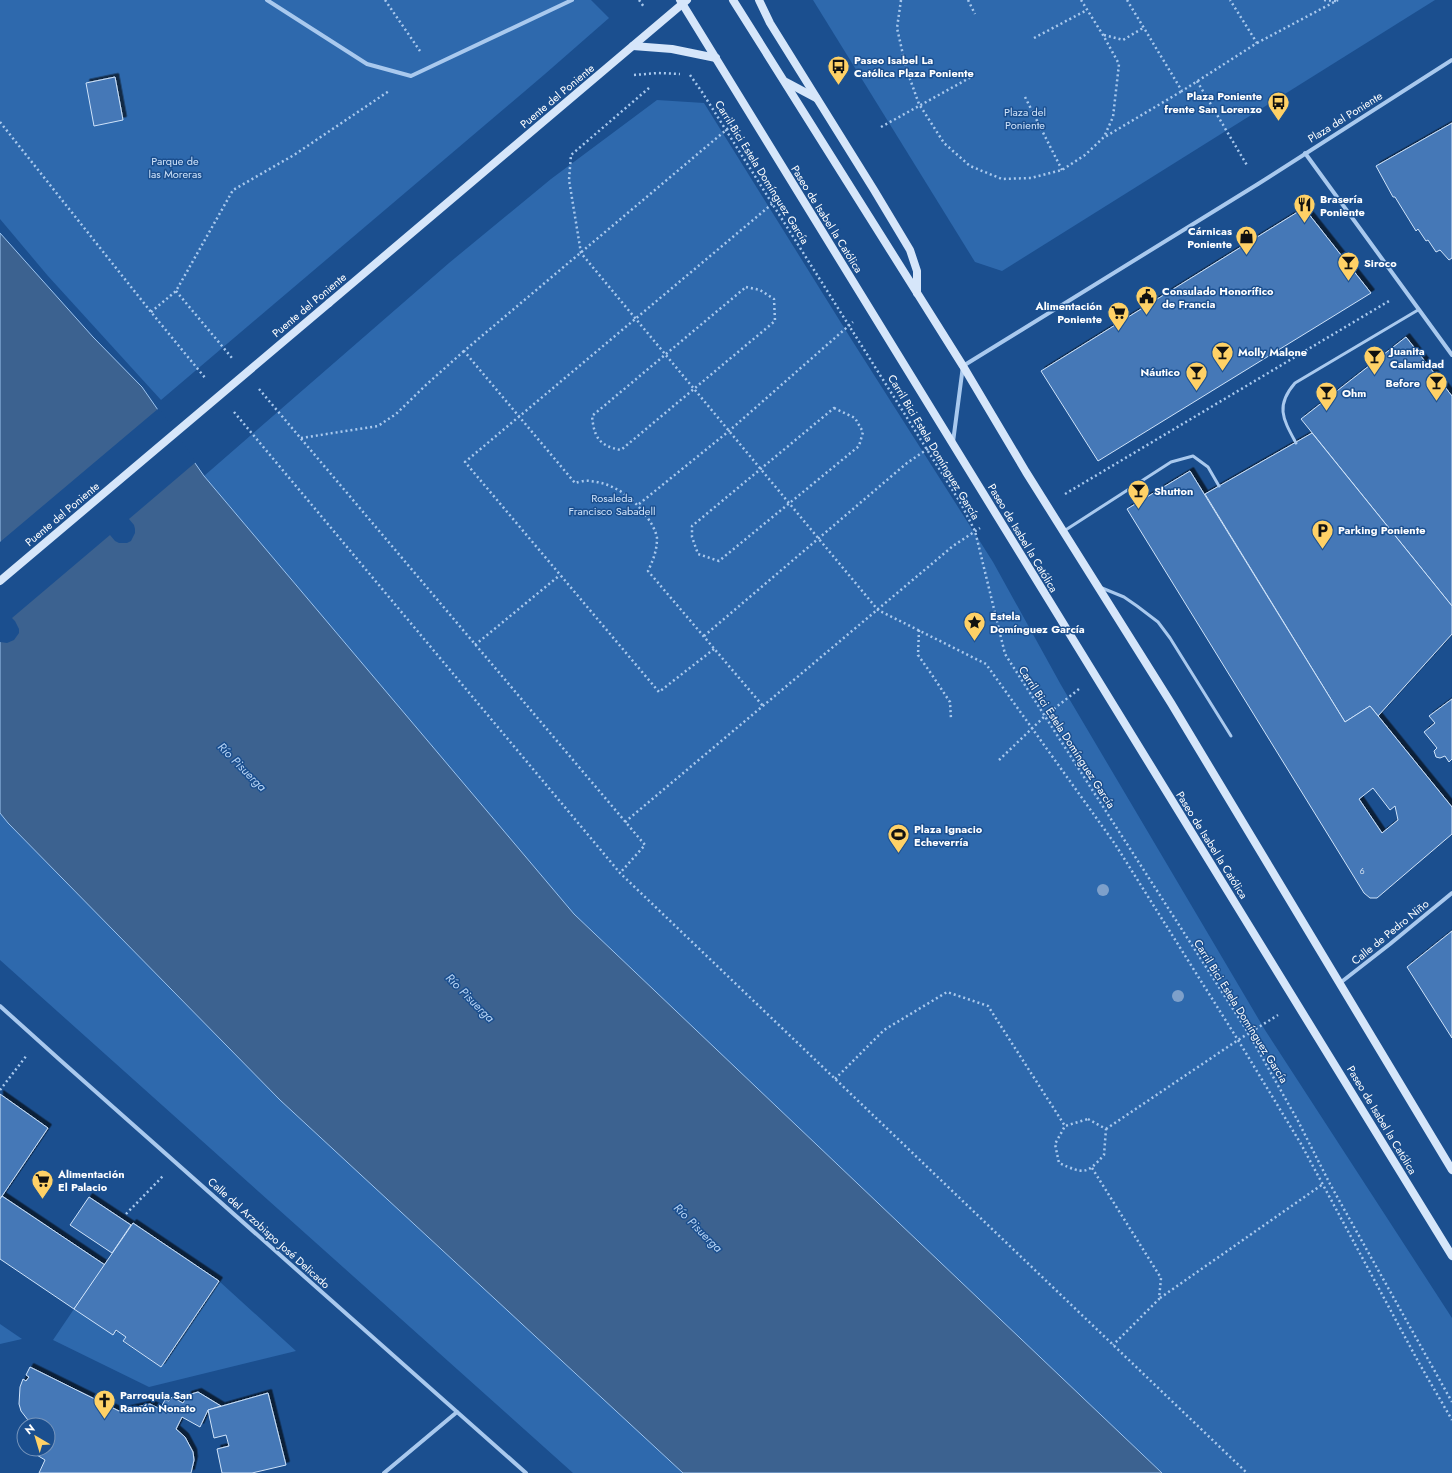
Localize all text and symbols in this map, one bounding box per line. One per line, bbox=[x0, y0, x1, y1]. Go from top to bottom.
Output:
place label: Paseo Isabel La Católica Plaza Poniente bbox=[854, 52, 974, 81]
bus stop icon: Paseo Isabel La Católica Plaza Poniente bbox=[826, 53, 852, 86]
street label: Puente del Poniente bbox=[516, 60, 598, 132]
street label: Plaza del Poniente bbox=[1305, 87, 1386, 146]
place label: Plaza Poniente frente San Lorenzo bbox=[1164, 88, 1263, 117]
bus stop icon: Plaza Poniente frente San Lorenzo bbox=[1265, 89, 1291, 122]
street label: Carril Bici Estela Domínguez García bbox=[711, 97, 813, 247]
park label: Plaza del Poniente bbox=[1004, 104, 1046, 133]
park label: Parque de las Moreras bbox=[148, 153, 202, 182]
street label: Paseo de Isabel la Católica bbox=[787, 162, 867, 276]
place label: Brasería Poniente bbox=[1320, 191, 1365, 220]
restaurant icon: Brasería Poniente bbox=[1292, 192, 1318, 225]
place label: Cárnicas Poniente bbox=[1187, 223, 1232, 252]
shop icon: Cárnicas Poniente bbox=[1234, 224, 1260, 257]
bar icon: Siroco bbox=[1336, 250, 1362, 283]
place label: Siroco bbox=[1364, 255, 1397, 271]
street label: Puente del Poniente bbox=[268, 269, 350, 341]
place label: Consulado Honorífico de Francia bbox=[1162, 283, 1274, 312]
public building icon: Consulado Honorífico de Francia bbox=[1133, 284, 1159, 317]
place label: Alimentación Poniente bbox=[1035, 298, 1102, 327]
supermarket icon: Alimentación Poniente bbox=[1105, 299, 1131, 332]
bar icon: Molly Malone bbox=[1209, 339, 1235, 372]
place label: Juanita Calamidad bbox=[1388, 343, 1444, 372]
place label: Molly Malone bbox=[1238, 344, 1307, 360]
bar icon: Juanita Calamidad bbox=[1362, 344, 1388, 377]
bar icon: Náutico bbox=[1183, 359, 1209, 392]
place label: Náutico bbox=[1140, 364, 1180, 380]
bar icon: Before bbox=[1423, 370, 1449, 403]
street label: Carril Bici Estela Domínguez García bbox=[884, 371, 984, 523]
place label: Before bbox=[1385, 375, 1420, 391]
bar icon: Ohm bbox=[1313, 380, 1339, 413]
place label: Ohm bbox=[1342, 385, 1366, 401]
street label: Puente del Poniente bbox=[21, 478, 103, 550]
bar icon: Shutton bbox=[1126, 478, 1152, 511]
street label: Paseo de Isabel la Católica bbox=[984, 481, 1062, 595]
place label: Shutton bbox=[1154, 483, 1193, 499]
park label: Rosaleda Francisco Sabadell bbox=[568, 490, 656, 519]
parking icon: Parking Poniente bbox=[1310, 517, 1336, 550]
place label: Parking Poniente bbox=[1338, 522, 1426, 538]
place label: Estela Domínguez García bbox=[990, 608, 1085, 637]
place icon: Estela Domínguez García bbox=[961, 609, 987, 642]
street label: Carril Bici Estela Domínguez García bbox=[1015, 663, 1119, 811]
water label: Río Pisuerga bbox=[213, 738, 271, 796]
street label: Paseo de Isabel la Católica bbox=[1172, 788, 1252, 902]
place label: Plaza Ignacio Echeverría bbox=[914, 821, 983, 850]
sports icon: Plaza Ignacio Echeverría bbox=[886, 822, 912, 855]
house number: 6 bbox=[1359, 864, 1365, 877]
street label: Calle de Pedro Niño bbox=[1348, 896, 1432, 968]
street label: Carril Bici Estela Domínguez García bbox=[1190, 936, 1292, 1086]
water label: Río Pisuerga bbox=[441, 969, 499, 1027]
street label: Paseo de Isabel la Católica bbox=[1343, 1063, 1421, 1177]
place label: Alimentación El Palacio bbox=[57, 1166, 124, 1195]
supermarket icon: Alimentación El Palacio bbox=[29, 1167, 55, 1200]
street label: Calle del Arzobispo José Delicado bbox=[204, 1174, 334, 1292]
water label: Río Pisuerga bbox=[669, 1199, 727, 1257]
place label: Parroquia San Ramón Nonato bbox=[120, 1387, 196, 1416]
church icon: Parroquia San Ramón Nonato bbox=[91, 1388, 117, 1421]
north arrow bbox=[16, 1417, 56, 1457]
text: N bbox=[21, 1420, 38, 1438]

